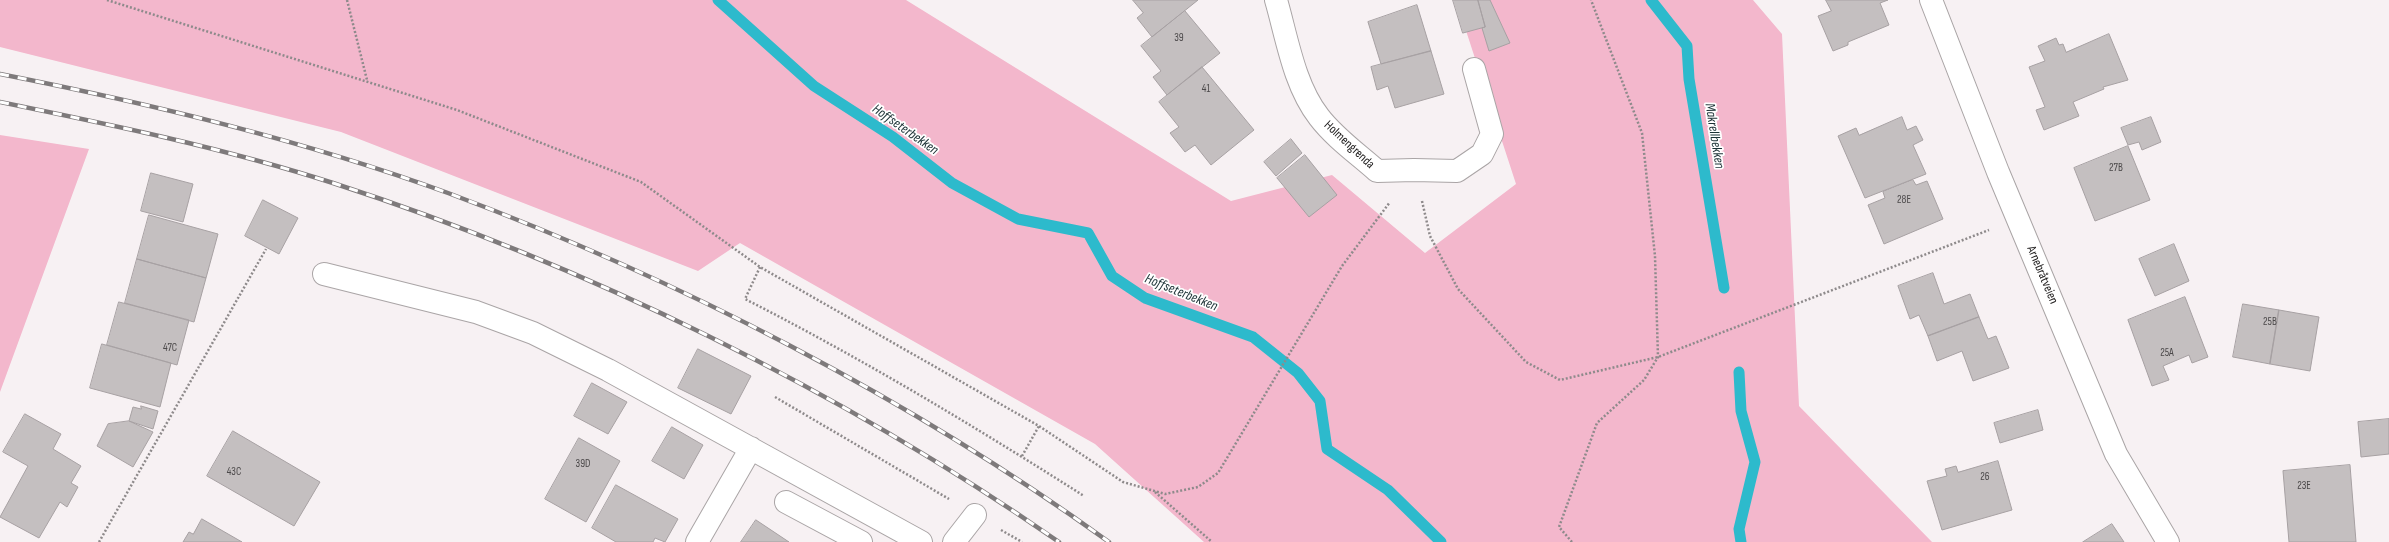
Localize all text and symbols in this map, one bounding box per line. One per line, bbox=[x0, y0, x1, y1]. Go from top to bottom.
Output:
house number: 39 bbox=[1174, 31, 1184, 45]
house number: 41 bbox=[1202, 82, 1210, 96]
water label: Hoffseterbekken bbox=[869, 101, 941, 159]
water label: Makrellbekken bbox=[1701, 102, 1727, 170]
street label: Holmengrenda bbox=[1320, 118, 1378, 172]
house number: 27B bbox=[2109, 161, 2123, 175]
house number: 28E bbox=[1897, 193, 1911, 207]
street label: Arnebråtveien bbox=[2023, 244, 2061, 306]
water label: Hoffseterbekken bbox=[1142, 271, 1220, 315]
house number: 25B bbox=[2263, 315, 2277, 329]
house number: 47C bbox=[163, 341, 177, 355]
house number: 25A bbox=[2160, 346, 2174, 360]
house number: 39D bbox=[576, 457, 590, 471]
house number: 43C bbox=[227, 465, 241, 479]
house number: 26 bbox=[1980, 470, 1990, 484]
house number: 23E bbox=[2297, 479, 2311, 493]

